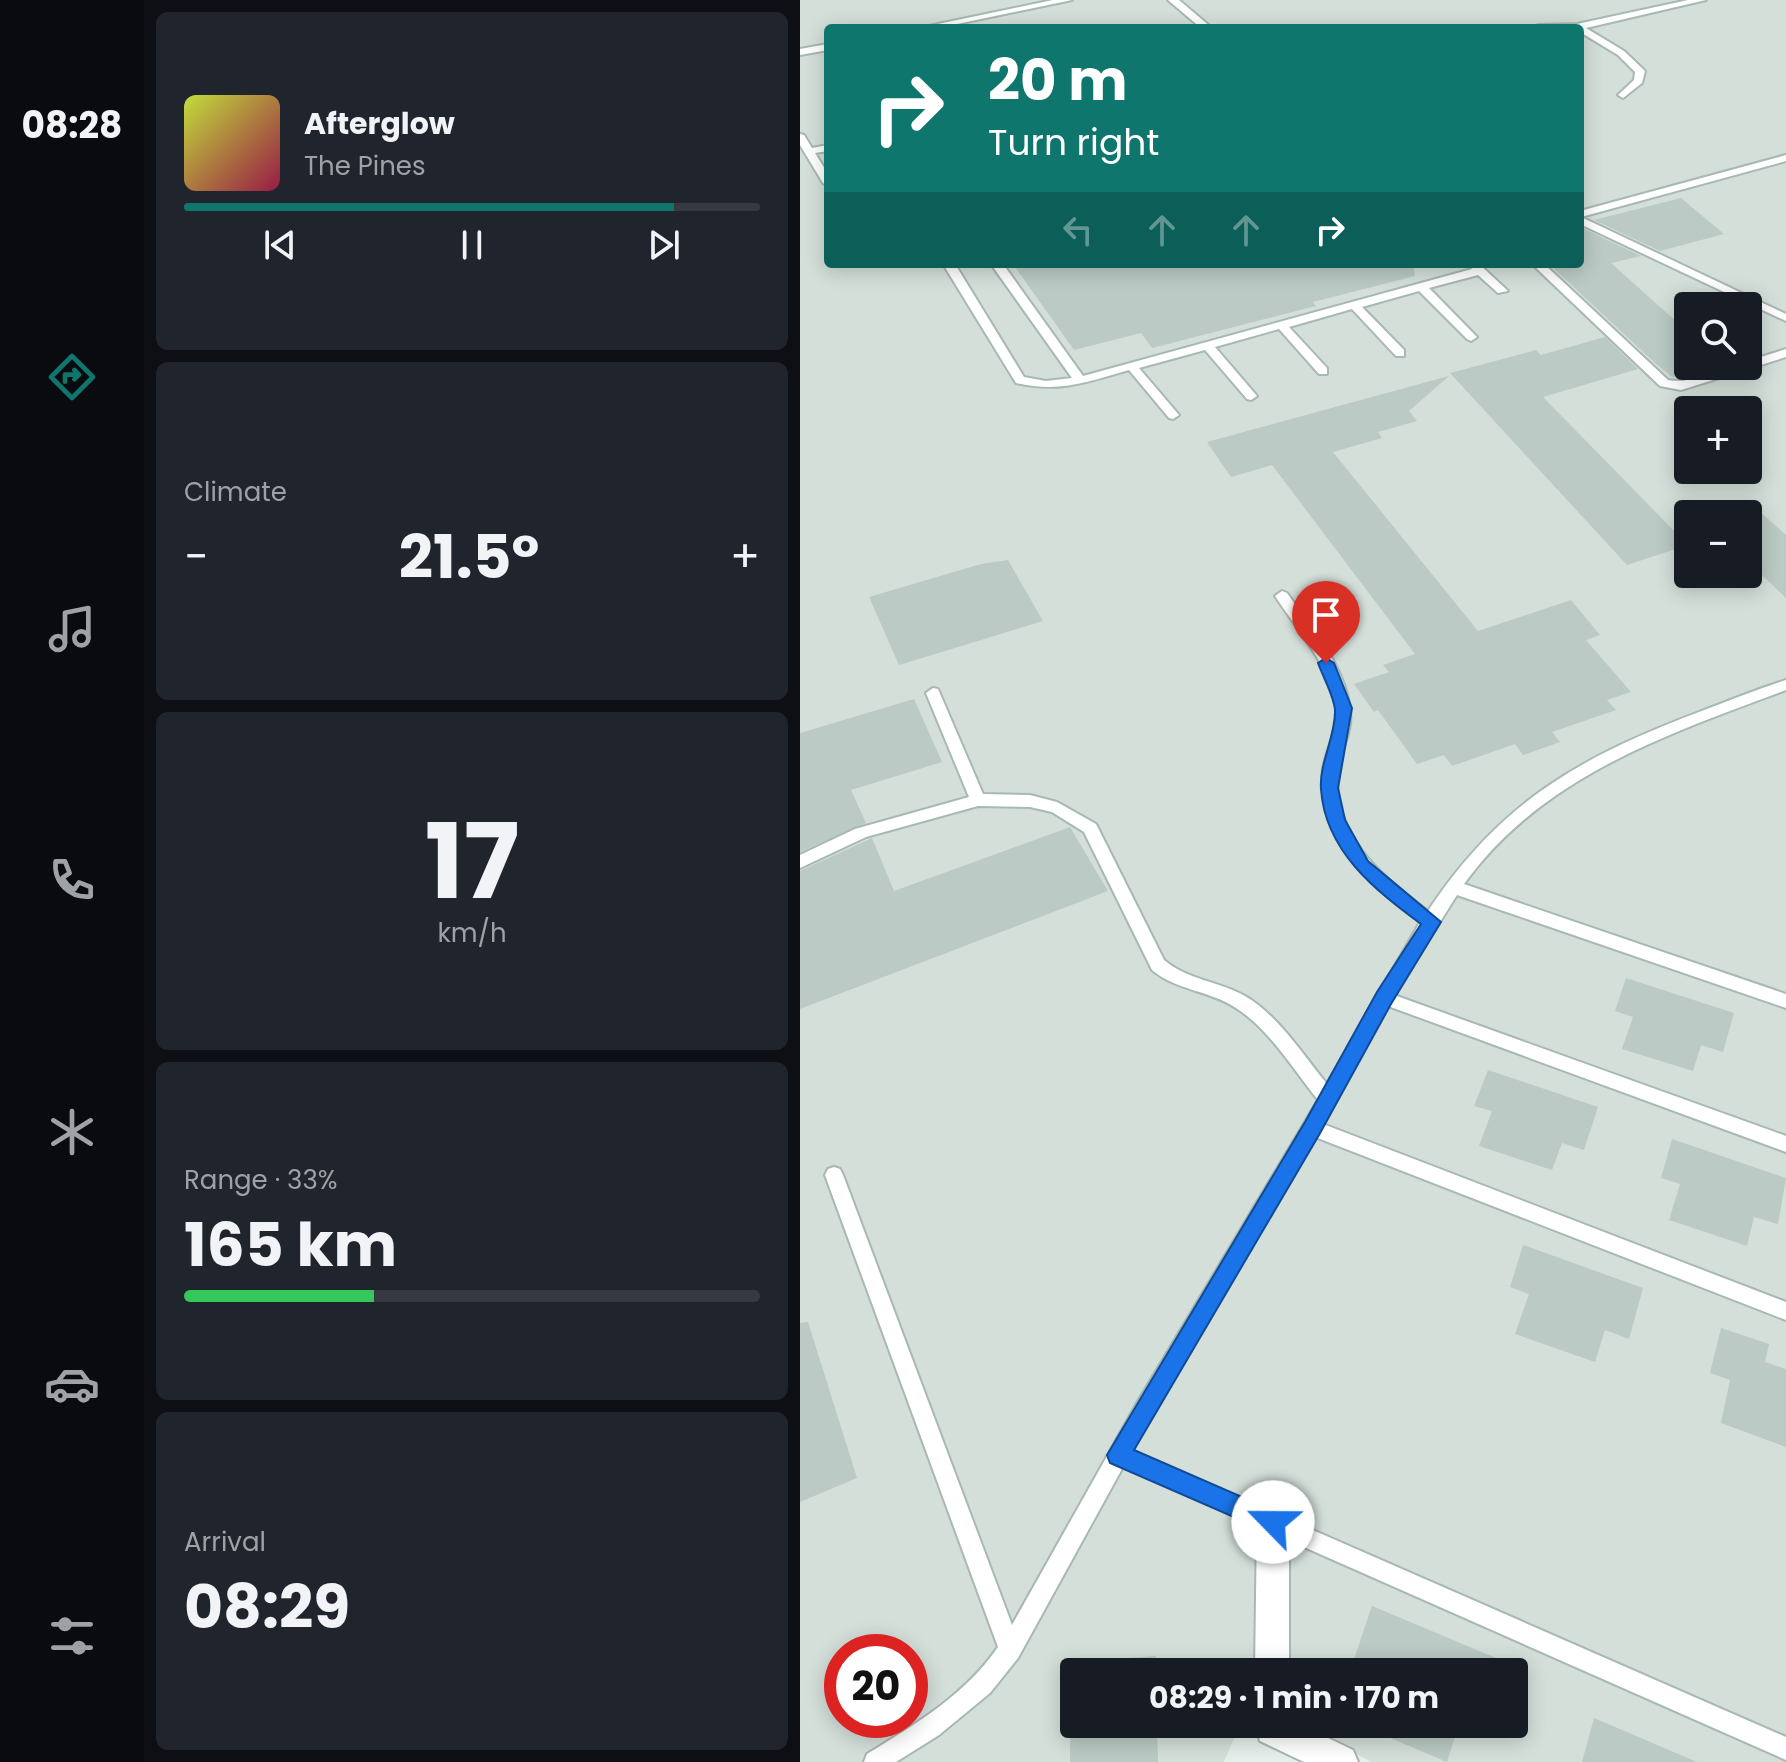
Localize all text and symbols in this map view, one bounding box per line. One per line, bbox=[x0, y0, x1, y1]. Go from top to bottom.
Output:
text: 20 m bbox=[988, 41, 1128, 120]
icon: right bbox=[856, 56, 960, 160]
text: 08:28 bbox=[22, 100, 122, 151]
text: Afterglow bbox=[304, 102, 455, 145]
text: Turn right bbox=[988, 117, 1159, 168]
text: The Pines bbox=[304, 148, 426, 184]
icon: left bbox=[1056, 208, 1100, 252]
icon: ahead bbox=[1140, 208, 1184, 252]
icon: ahead bbox=[1224, 208, 1268, 252]
icon: right bbox=[1308, 208, 1352, 252]
icon: previous bbox=[258, 223, 302, 267]
icon: pause bbox=[450, 223, 494, 267]
icon: next bbox=[642, 223, 686, 267]
map controls bbox=[1674, 292, 1762, 588]
button: search bbox=[1674, 292, 1762, 380]
icon: directions bbox=[44, 349, 100, 405]
button: + bbox=[1674, 396, 1762, 484]
text: Climate bbox=[184, 474, 287, 510]
button: − bbox=[1674, 500, 1762, 588]
text: 21.5° bbox=[399, 515, 539, 599]
text: − bbox=[184, 526, 208, 587]
text: + bbox=[730, 526, 760, 587]
pin bbox=[1292, 581, 1360, 663]
icon: arrive bbox=[1304, 593, 1348, 637]
icon: music bbox=[44, 601, 100, 657]
text: 17 bbox=[425, 789, 519, 934]
icon: phone bbox=[44, 852, 100, 908]
text: km/h bbox=[437, 915, 507, 951]
icon: climate bbox=[44, 1104, 100, 1160]
text: Range · 33% bbox=[184, 1162, 337, 1198]
text: 165 km bbox=[184, 1203, 397, 1287]
icon: car bbox=[44, 1356, 100, 1412]
position arrow bbox=[1231, 1480, 1315, 1564]
text: Arrival bbox=[184, 1524, 266, 1560]
text: 08:29 bbox=[184, 1565, 350, 1649]
icon: filters bbox=[44, 1608, 100, 1664]
speed limit sign: 20 bbox=[824, 1634, 928, 1738]
text: 08:29 · 1 min · 170 m bbox=[1149, 1676, 1439, 1719]

